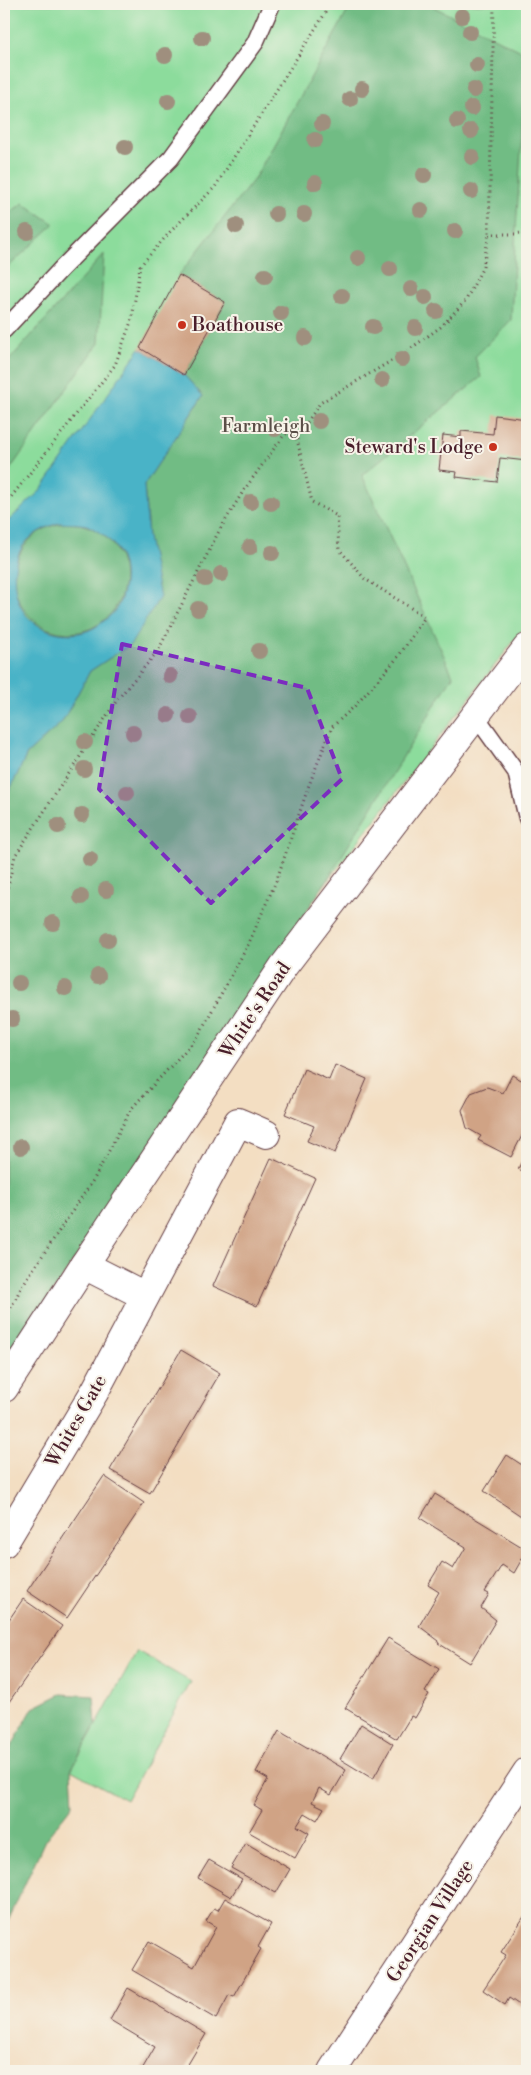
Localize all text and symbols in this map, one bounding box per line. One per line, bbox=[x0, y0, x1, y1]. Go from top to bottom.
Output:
place label: Boathouse bbox=[191, 313, 283, 337]
marker: Boathouse bbox=[176, 319, 188, 331]
park label: Farmleigh bbox=[222, 414, 310, 438]
place label: Steward's Lodge bbox=[345, 435, 483, 459]
marker: Steward's Lodge bbox=[487, 441, 499, 453]
street label: White's Road bbox=[213, 957, 296, 1064]
street label: Whites Gate bbox=[39, 1370, 112, 1472]
street label: Georgian Village bbox=[381, 1855, 479, 1987]

